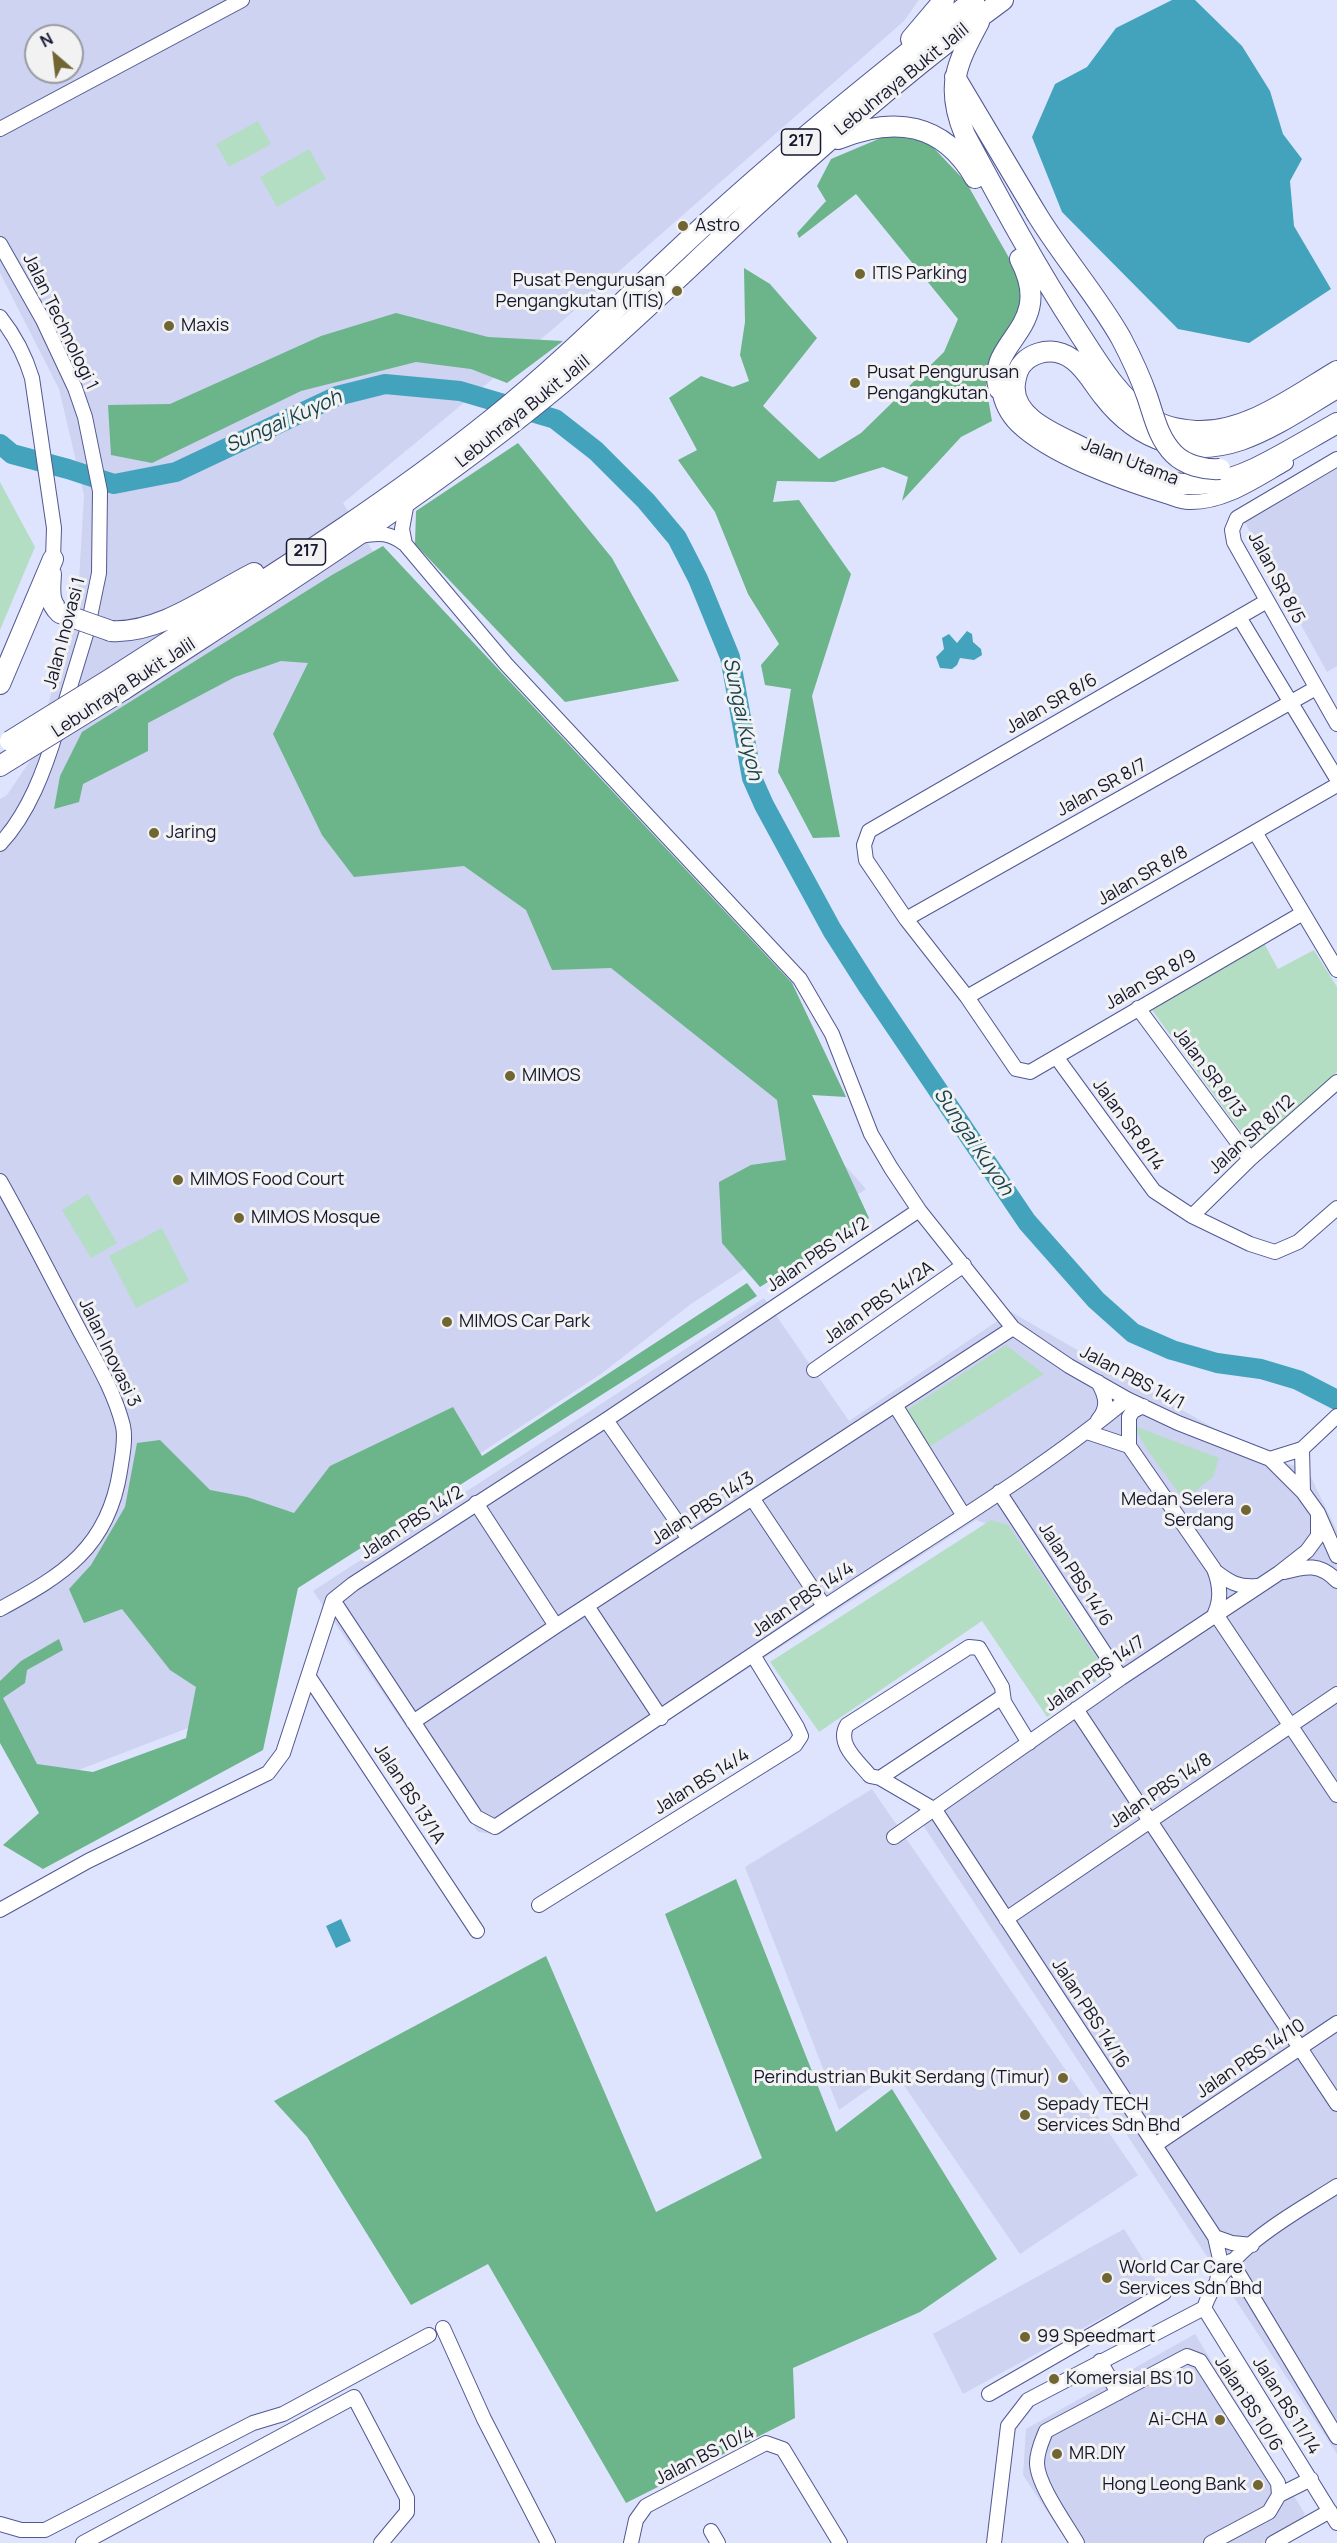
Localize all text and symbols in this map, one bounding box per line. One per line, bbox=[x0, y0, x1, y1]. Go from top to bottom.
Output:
street label: Lebuhraya Bukit Jalil bbox=[830, 19, 974, 141]
north arrow bbox=[24, 24, 84, 84]
text: N bbox=[36, 27, 57, 52]
road number: 217 bbox=[782, 129, 820, 155]
place label: Astro bbox=[695, 215, 740, 237]
marker: Astro bbox=[676, 219, 690, 233]
street label: Jalan Technologi 1 bbox=[18, 250, 102, 394]
place label: ITIS Parking bbox=[872, 263, 967, 285]
marker: ITIS Parking bbox=[853, 267, 867, 281]
place label: Pusat Pengurusan Pengangkutan (ITIS) bbox=[496, 270, 665, 312]
marker: Pusat Pengurusan Pengangkutan (ITIS) bbox=[670, 284, 684, 298]
place label: Maxis bbox=[181, 315, 229, 337]
marker: Maxis bbox=[162, 319, 176, 333]
street label: Lebuhraya Bukit Jalil bbox=[451, 351, 595, 473]
place label: Pusat Pengurusan Pengangkutan bbox=[867, 362, 1019, 404]
marker: Pusat Pengurusan Pengangkutan bbox=[848, 376, 862, 390]
water label: Sungai Kuyoh bbox=[222, 386, 346, 458]
street label: Jalan Utama bbox=[1079, 434, 1181, 490]
street label: Jalan SR 8/5 bbox=[1243, 528, 1309, 628]
road number: 217 bbox=[286, 539, 326, 565]
street label: Jalan Inovasi 1 bbox=[40, 575, 90, 691]
street label: Lebuhraya Bukit Jalil bbox=[48, 634, 200, 742]
water label: Sungai Kuyoh bbox=[717, 656, 767, 782]
street label: Jalan SR 8/6 bbox=[1003, 669, 1101, 739]
street label: Jalan SR 8/7 bbox=[1053, 754, 1151, 822]
place label: Jaring bbox=[166, 822, 216, 844]
marker: Jaring bbox=[147, 826, 161, 840]
street label: Jalan SR 8/8 bbox=[1094, 841, 1192, 911]
street label: Jalan SR 8/9 bbox=[1102, 945, 1200, 1015]
street label: Jalan SR 8/13 bbox=[1168, 1024, 1250, 1122]
place label: MIMOS bbox=[522, 1065, 581, 1087]
marker: MIMOS bbox=[503, 1069, 517, 1083]
street label: Jalan SR 8/14 bbox=[1088, 1075, 1168, 1175]
water label: Sungai Kuyoh bbox=[928, 1084, 1018, 1200]
street label: Jalan SR 8/12 bbox=[1205, 1091, 1299, 1179]
place label: MIMOS Food Court bbox=[190, 1169, 344, 1191]
marker: MIMOS Food Court bbox=[171, 1173, 185, 1187]
place label: MIMOS Mosque bbox=[251, 1207, 380, 1229]
marker: MIMOS Mosque bbox=[232, 1211, 246, 1225]
street label: Jalan PBS 14/2 bbox=[763, 1213, 873, 1297]
street label: Jalan PBS 14/2A bbox=[820, 1257, 938, 1349]
street label: Jalan Inovasi 3 bbox=[73, 1295, 145, 1411]
place label: MIMOS Car Park bbox=[459, 1311, 590, 1333]
marker: MIMOS Car Park bbox=[440, 1315, 454, 1329]
street label: Jalan PBS 14/1 bbox=[1076, 1341, 1188, 1415]
street label: Jalan PBS 14/3 bbox=[648, 1468, 758, 1550]
street label: Jalan PBS 14/2 bbox=[357, 1482, 467, 1564]
place label: Medan Selera Serdang bbox=[1121, 1489, 1234, 1532]
marker: Medan Selera Serdang bbox=[1239, 1503, 1253, 1517]
street label: Jalan PBS 14/6 bbox=[1033, 1519, 1117, 1631]
street label: Jalan PBS 14/4 bbox=[748, 1558, 858, 1642]
street label: Jalan PBS 14/7 bbox=[1041, 1632, 1149, 1716]
street label: Jalan BS 13/1A bbox=[369, 1740, 449, 1848]
street label: Jalan BS 14/4 bbox=[651, 1744, 753, 1820]
street label: Jalan PBS 14/8 bbox=[1106, 1749, 1216, 1833]
street label: Jalan PBS 14/16 bbox=[1047, 1955, 1133, 2073]
street label: Jalan PBS 14/10 bbox=[1193, 2015, 1309, 2103]
place label: Perindustrian Bukit Serdang (Timur) bbox=[754, 2067, 1051, 2089]
marker: Perindustrian Bukit Serdang (Timur) bbox=[1056, 2071, 1070, 2085]
place label: Sepady TECH Services Sdn Bhd bbox=[1037, 2094, 1180, 2136]
marker: Sepady TECH Services Sdn Bhd bbox=[1018, 2108, 1032, 2122]
place label: World Car Care Services Sdn Bhd bbox=[1119, 2257, 1262, 2300]
marker: World Car Care Services Sdn Bhd bbox=[1100, 2271, 1114, 2285]
place label: 99 Speedmart bbox=[1037, 2326, 1155, 2348]
marker: 99 Speedmart bbox=[1018, 2330, 1032, 2344]
street label: Jalan BS 10/6 bbox=[1209, 2353, 1287, 2455]
street label: Jalan BS 11/14 bbox=[1247, 2353, 1325, 2459]
place label: Komersial BS 10 bbox=[1066, 2368, 1194, 2390]
marker: Komersial BS 10 bbox=[1047, 2372, 1061, 2386]
place label: Ai-CHA bbox=[1148, 2409, 1208, 2431]
marker: Ai-CHA bbox=[1213, 2413, 1227, 2427]
street label: Jalan BS 10/4 bbox=[652, 2422, 758, 2490]
place label: MR.DIY bbox=[1069, 2443, 1126, 2465]
marker: MR.DIY bbox=[1050, 2447, 1064, 2461]
place label: Hong Leong Bank bbox=[1102, 2474, 1246, 2496]
marker: Hong Leong Bank bbox=[1251, 2478, 1265, 2492]

